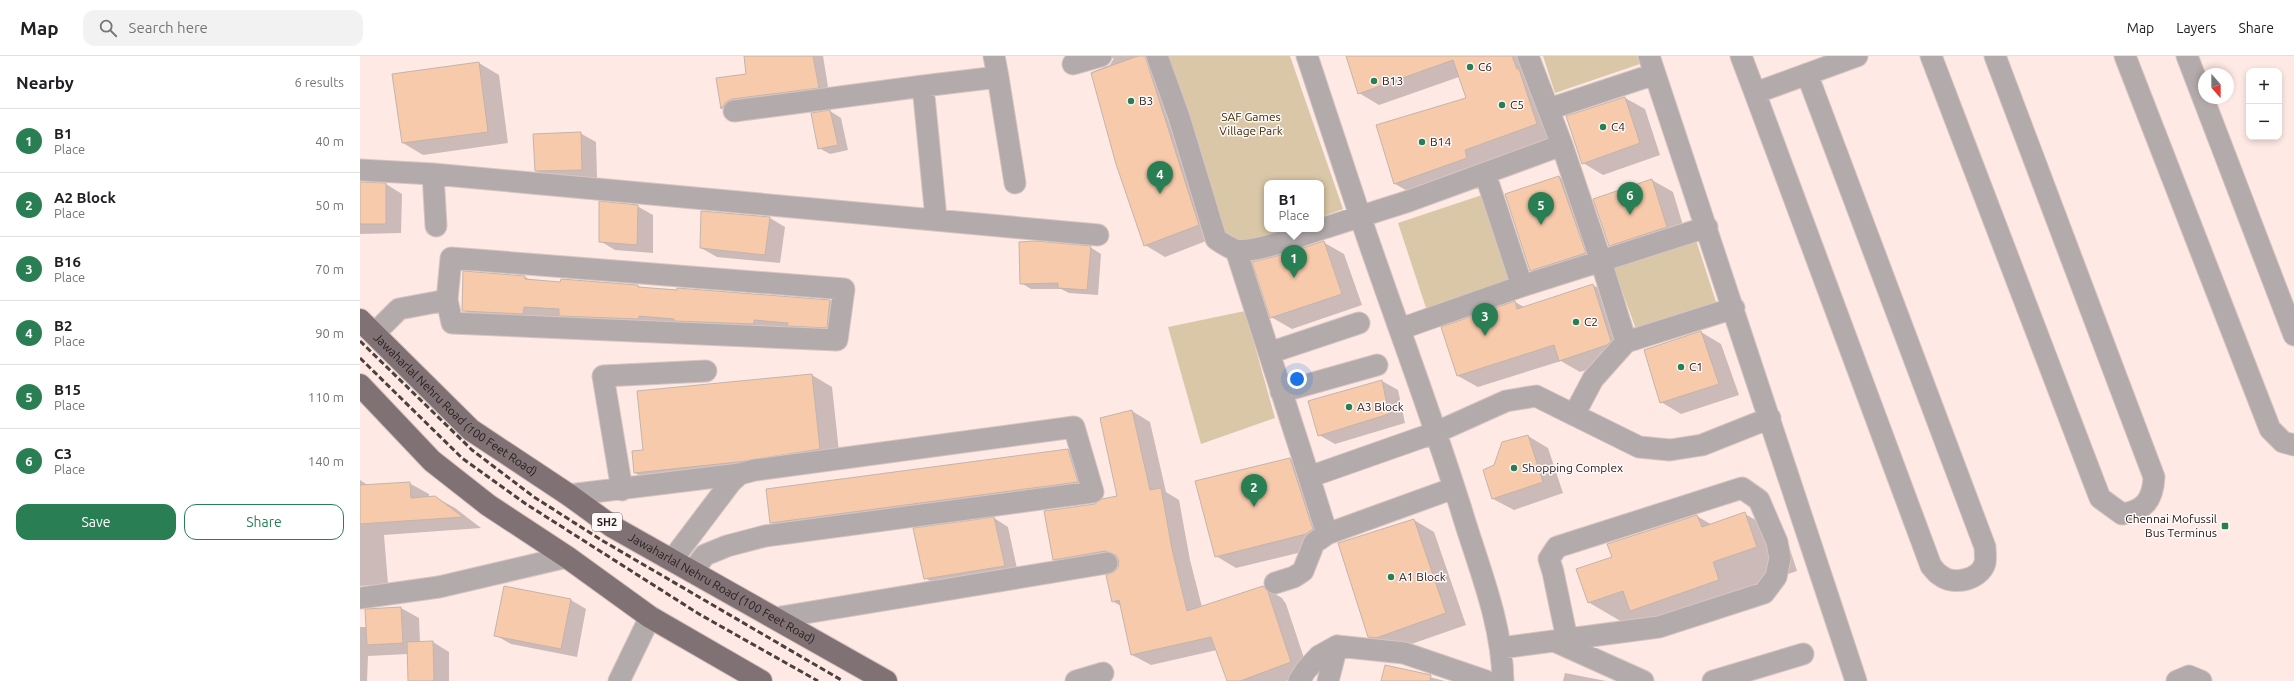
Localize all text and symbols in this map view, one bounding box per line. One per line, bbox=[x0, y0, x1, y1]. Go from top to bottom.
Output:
search box bbox=[83, 10, 363, 46]
text: Map bbox=[20, 17, 59, 39]
icon: search bbox=[97, 17, 119, 39]
text: Search here bbox=[129, 19, 208, 36]
text: Map bbox=[2127, 20, 2154, 36]
text: Layers bbox=[2176, 20, 2216, 36]
text: Share bbox=[2238, 20, 2274, 36]
place label: C6 bbox=[1478, 60, 1492, 73]
marker: C6 bbox=[1465, 62, 1475, 72]
north arrow bbox=[2198, 68, 2234, 104]
map controls bbox=[2246, 68, 2282, 140]
button: + bbox=[2246, 68, 2282, 104]
text: Nearby bbox=[16, 73, 74, 92]
place label: B13 bbox=[1382, 74, 1403, 87]
text: 6 results bbox=[294, 75, 344, 89]
marker: B13 bbox=[1369, 76, 1379, 86]
place label: B3 bbox=[1139, 94, 1153, 107]
marker: B3 bbox=[1126, 96, 1136, 106]
place label: C5 bbox=[1510, 98, 1524, 111]
marker: C5 bbox=[1497, 100, 1507, 110]
button: − bbox=[2246, 104, 2282, 140]
park label: SAF Games Village Park bbox=[1219, 110, 1283, 137]
place label: C4 bbox=[1611, 120, 1625, 133]
marker: C4 bbox=[1598, 122, 1608, 132]
text: B1 bbox=[54, 125, 72, 142]
text: 1 bbox=[25, 134, 33, 148]
text: 40 m bbox=[315, 134, 344, 148]
place label: B14 bbox=[1430, 135, 1451, 148]
marker: B14 bbox=[1417, 137, 1427, 147]
text: Place bbox=[54, 142, 85, 156]
pin: 4 bbox=[1147, 161, 1173, 194]
popup bbox=[1264, 180, 1324, 232]
pin: 6 bbox=[1617, 182, 1643, 215]
text: A2 Block bbox=[54, 189, 116, 206]
text: B1 bbox=[1278, 191, 1297, 208]
pin: 5 bbox=[1528, 192, 1554, 225]
text: 2 bbox=[25, 198, 33, 212]
text: 50 m bbox=[315, 198, 344, 212]
text: Place bbox=[54, 206, 85, 220]
text: Place bbox=[1278, 208, 1310, 222]
pin: 1 bbox=[1281, 245, 1307, 278]
text: B16 bbox=[54, 253, 81, 270]
text: 3 bbox=[25, 262, 33, 276]
text: 70 m bbox=[315, 262, 344, 276]
text: Place bbox=[54, 270, 85, 284]
pin: 3 bbox=[1472, 303, 1498, 336]
place label: C2 bbox=[1584, 315, 1598, 328]
text: B2 bbox=[54, 317, 72, 334]
marker: C2 bbox=[1571, 317, 1581, 327]
text: 4 bbox=[25, 326, 33, 340]
text: 90 m bbox=[315, 326, 344, 340]
street label: Jawaharlal Nehru Road (100 Feet Road) bbox=[371, 330, 540, 479]
text: Place bbox=[54, 334, 85, 348]
place label: C1 bbox=[1689, 360, 1703, 373]
marker: C1 bbox=[1676, 362, 1686, 372]
your location bbox=[1287, 369, 1307, 389]
text: B15 bbox=[54, 381, 81, 398]
text: 5 bbox=[25, 390, 33, 404]
text: 110 m bbox=[308, 390, 344, 404]
text: Place bbox=[54, 398, 85, 412]
place label: A3 Block bbox=[1357, 400, 1404, 413]
marker: A3 Block bbox=[1344, 402, 1354, 412]
text: C3 bbox=[54, 445, 72, 462]
text: 6 bbox=[25, 454, 33, 468]
text: 140 m bbox=[308, 454, 344, 468]
place label: Shopping Complex bbox=[1522, 461, 1623, 474]
text: Place bbox=[54, 462, 85, 476]
marker: Shopping Complex bbox=[1509, 463, 1519, 473]
pin: 2 bbox=[1241, 474, 1267, 507]
button: Save bbox=[16, 504, 176, 540]
button: Share bbox=[184, 504, 344, 540]
place label: Chennai Mofussil Bus Terminus bbox=[2125, 512, 2217, 539]
road number: SH2 bbox=[592, 513, 622, 531]
marker: Chennai Mofussil Bus Terminus bbox=[2220, 521, 2230, 531]
street label: Jawaharlal Nehru Road (100 Feet Road) bbox=[626, 530, 818, 647]
place label: A1 Block bbox=[1399, 570, 1446, 583]
marker: A1 Block bbox=[1386, 572, 1396, 582]

